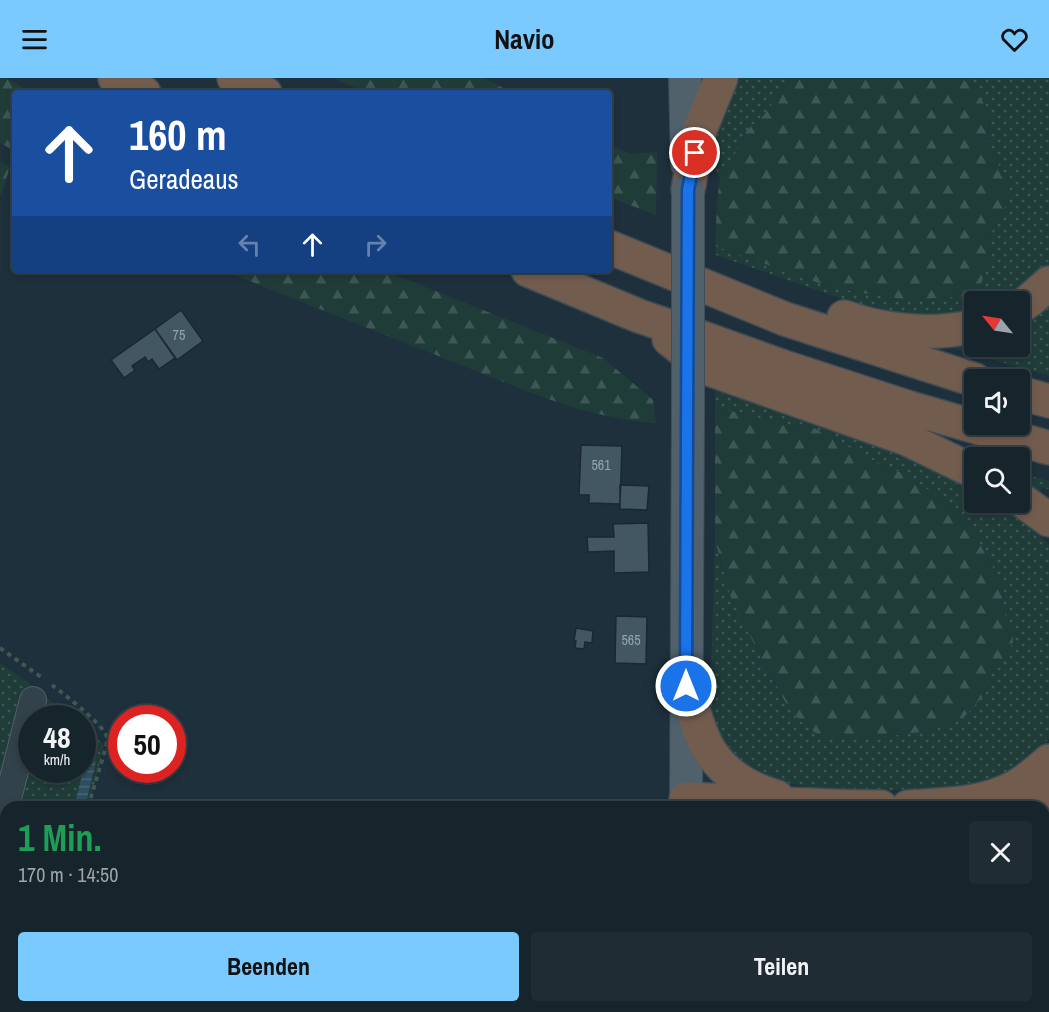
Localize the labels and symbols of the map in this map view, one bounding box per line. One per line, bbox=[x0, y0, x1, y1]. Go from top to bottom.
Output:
pin bbox=[669, 127, 720, 178]
north arrow bbox=[964, 291, 1030, 357]
house number: 75 bbox=[173, 326, 185, 344]
house number: 561 bbox=[591, 456, 611, 474]
house number: 565 bbox=[621, 631, 641, 649]
position arrow bbox=[654, 654, 718, 718]
speed limit sign: 50 bbox=[108, 705, 186, 783]

